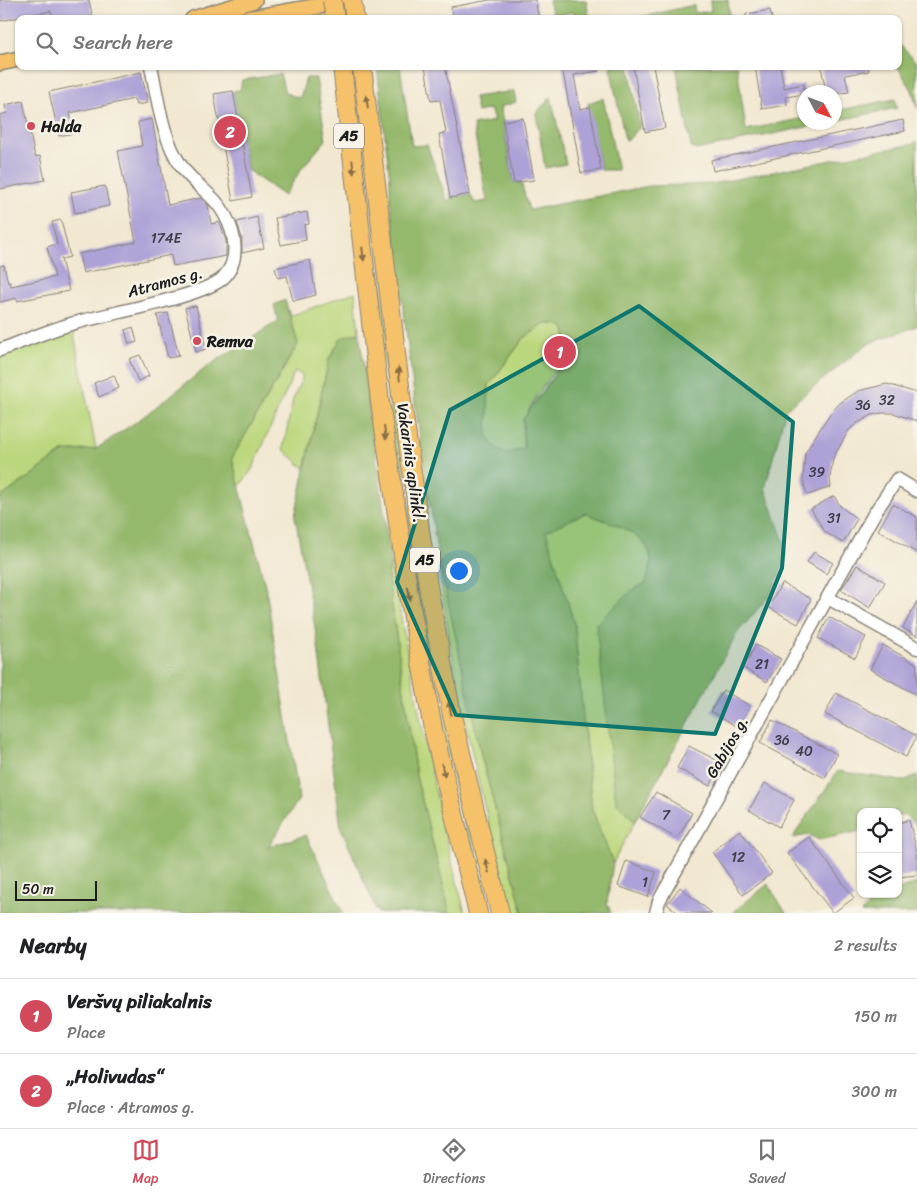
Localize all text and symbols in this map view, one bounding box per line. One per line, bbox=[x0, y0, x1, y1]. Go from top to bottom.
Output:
search box bbox=[15, 15, 902, 70]
text: Search here bbox=[73, 26, 173, 59]
icon: search bbox=[33, 29, 61, 57]
north arrow bbox=[797, 85, 842, 130]
one-way arrow bbox=[362, 94, 370, 110]
place label: Halda bbox=[40, 112, 82, 141]
pin: 2 bbox=[214, 113, 246, 151]
marker: Halda bbox=[25, 120, 37, 132]
road number: A5 bbox=[334, 124, 364, 148]
one-way arrow bbox=[349, 159, 357, 175]
house number: 174E bbox=[151, 226, 182, 251]
one-way arrow bbox=[359, 246, 367, 262]
street label: Atramos g. bbox=[123, 258, 206, 306]
place label: Remva bbox=[206, 327, 254, 356]
pin: 1 bbox=[544, 333, 576, 371]
marker: Remva bbox=[191, 335, 203, 347]
one-way arrow bbox=[395, 366, 403, 382]
house number: 32 bbox=[879, 388, 895, 413]
house number: 36 bbox=[855, 393, 871, 418]
street label: Vakarinis aplinkl. bbox=[388, 401, 434, 525]
one-way arrow bbox=[381, 425, 389, 441]
house number: 39 bbox=[809, 460, 826, 485]
house number: 31 bbox=[827, 506, 841, 531]
road number: A5 bbox=[410, 548, 440, 572]
your location bbox=[446, 558, 472, 584]
one-way arrow bbox=[405, 586, 413, 602]
house number: 21 bbox=[755, 652, 769, 677]
one-way arrow bbox=[446, 699, 454, 715]
street label: Gabijos g. bbox=[697, 710, 757, 784]
house number: 36 bbox=[774, 728, 790, 753]
house number: 40 bbox=[795, 739, 813, 764]
one-way arrow bbox=[439, 763, 447, 778]
house number: 7 bbox=[662, 803, 671, 828]
map controls bbox=[857, 808, 902, 898]
button: locate bbox=[857, 808, 902, 853]
house number: 12 bbox=[731, 845, 745, 870]
button: layers bbox=[857, 853, 902, 898]
one-way arrow bbox=[483, 858, 491, 873]
house number: 1 bbox=[642, 870, 648, 895]
text: 50 m bbox=[22, 877, 54, 902]
scale bar bbox=[15, 878, 98, 901]
text: Nearby bbox=[20, 927, 86, 965]
text: 2 results bbox=[834, 931, 897, 960]
text: Veršvų piliakalnis bbox=[67, 985, 212, 1018]
text: 1 bbox=[33, 1002, 39, 1031]
text: 150 m bbox=[854, 1002, 897, 1031]
text: Place bbox=[67, 1018, 106, 1047]
text: „Holivudas“ bbox=[67, 1060, 163, 1093]
text: 2 bbox=[31, 1077, 41, 1106]
text: 300 m bbox=[852, 1077, 897, 1106]
text: Place · Atramos g. bbox=[67, 1093, 195, 1122]
tab: Map bbox=[132, 1136, 160, 1191]
tab: Directions bbox=[423, 1136, 485, 1191]
tab: Saved bbox=[749, 1136, 785, 1191]

